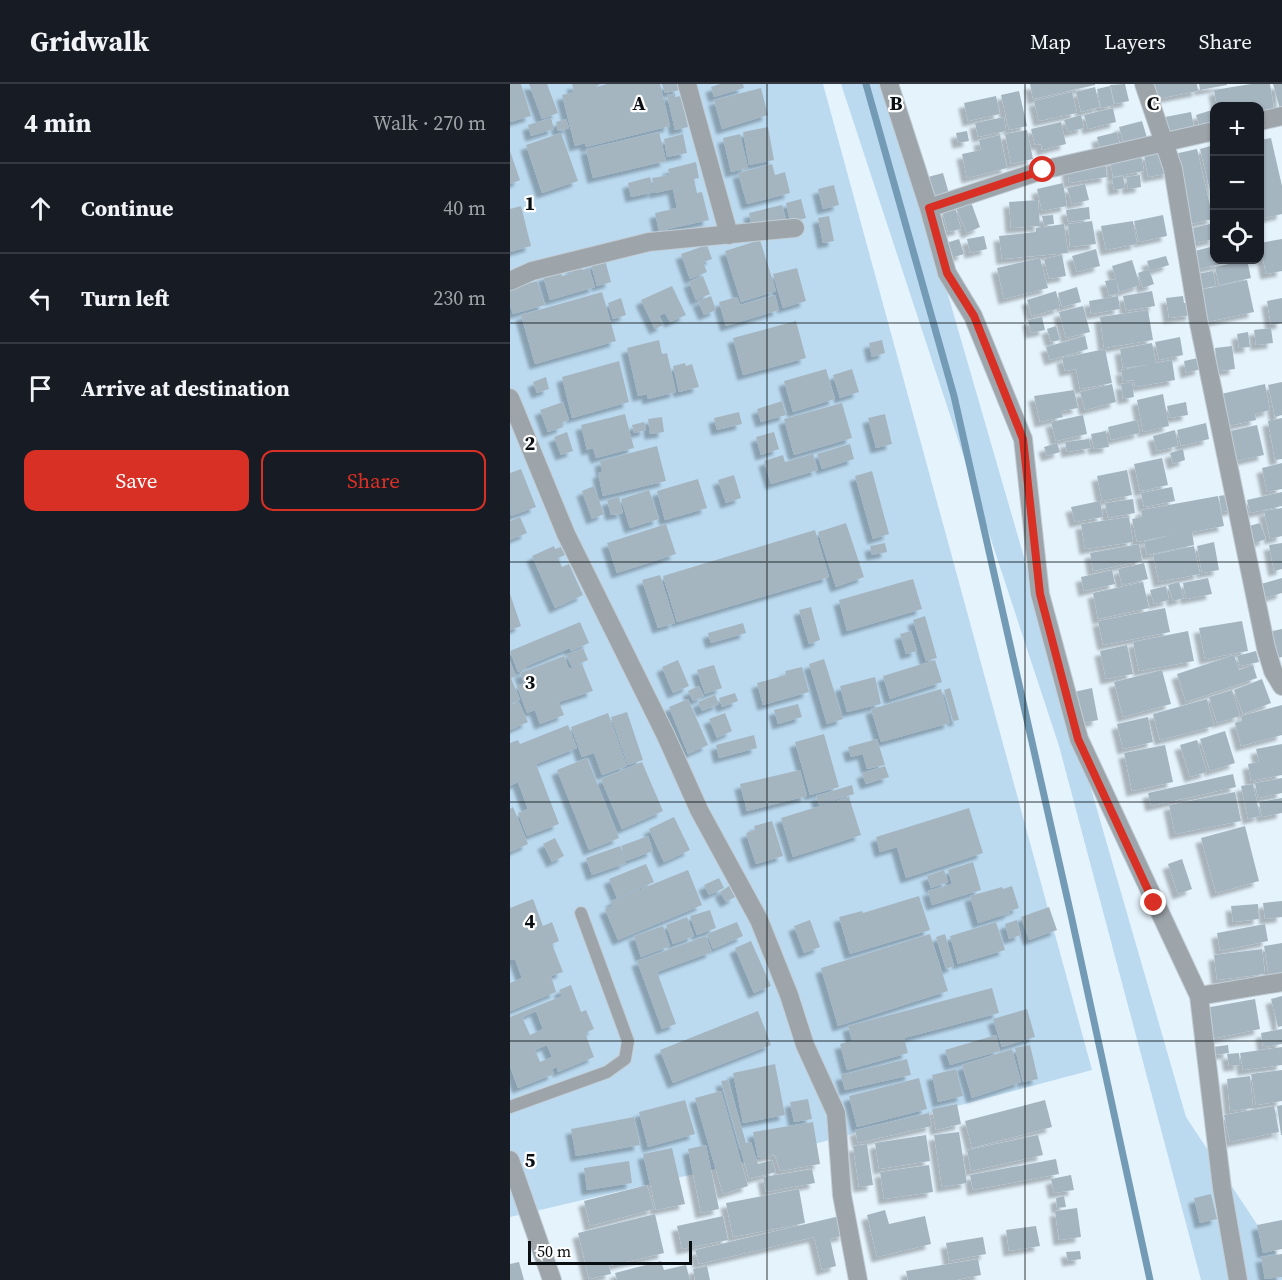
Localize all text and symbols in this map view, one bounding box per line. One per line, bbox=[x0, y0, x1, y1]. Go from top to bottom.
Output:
text: Gridwalk bbox=[30, 22, 149, 60]
text: Map bbox=[1030, 27, 1071, 56]
text: Layers bbox=[1104, 27, 1166, 56]
text: Share bbox=[1199, 27, 1252, 56]
text: A bbox=[632, 89, 646, 117]
text: B bbox=[889, 89, 903, 117]
text: C bbox=[1147, 89, 1159, 117]
map controls bbox=[1210, 102, 1264, 264]
button: + bbox=[1210, 102, 1264, 156]
text: 4 min bbox=[24, 105, 91, 141]
text: Walk · 270 m bbox=[373, 109, 486, 137]
route start bbox=[1029, 156, 1055, 182]
button: − bbox=[1210, 156, 1264, 210]
text: 1 bbox=[525, 189, 535, 217]
icon: ahead bbox=[24, 192, 57, 225]
text: Continue bbox=[81, 193, 174, 223]
text: 40 m bbox=[443, 194, 486, 222]
button: locate bbox=[1210, 210, 1264, 264]
icon: left bbox=[24, 282, 57, 315]
text: Turn left bbox=[81, 283, 169, 313]
text: 230 m bbox=[433, 284, 486, 312]
icon: arrive bbox=[24, 372, 57, 405]
text: Arrive at destination bbox=[81, 373, 290, 403]
text: 2 bbox=[525, 429, 536, 457]
button: Save bbox=[24, 450, 249, 511]
button: Share bbox=[261, 450, 486, 511]
text: 3 bbox=[525, 668, 536, 696]
route end bbox=[1140, 889, 1166, 915]
text: 4 bbox=[525, 907, 536, 935]
text: 5 bbox=[525, 1146, 536, 1174]
scale bar bbox=[528, 1238, 692, 1266]
text: 50 m bbox=[537, 1240, 571, 1262]

